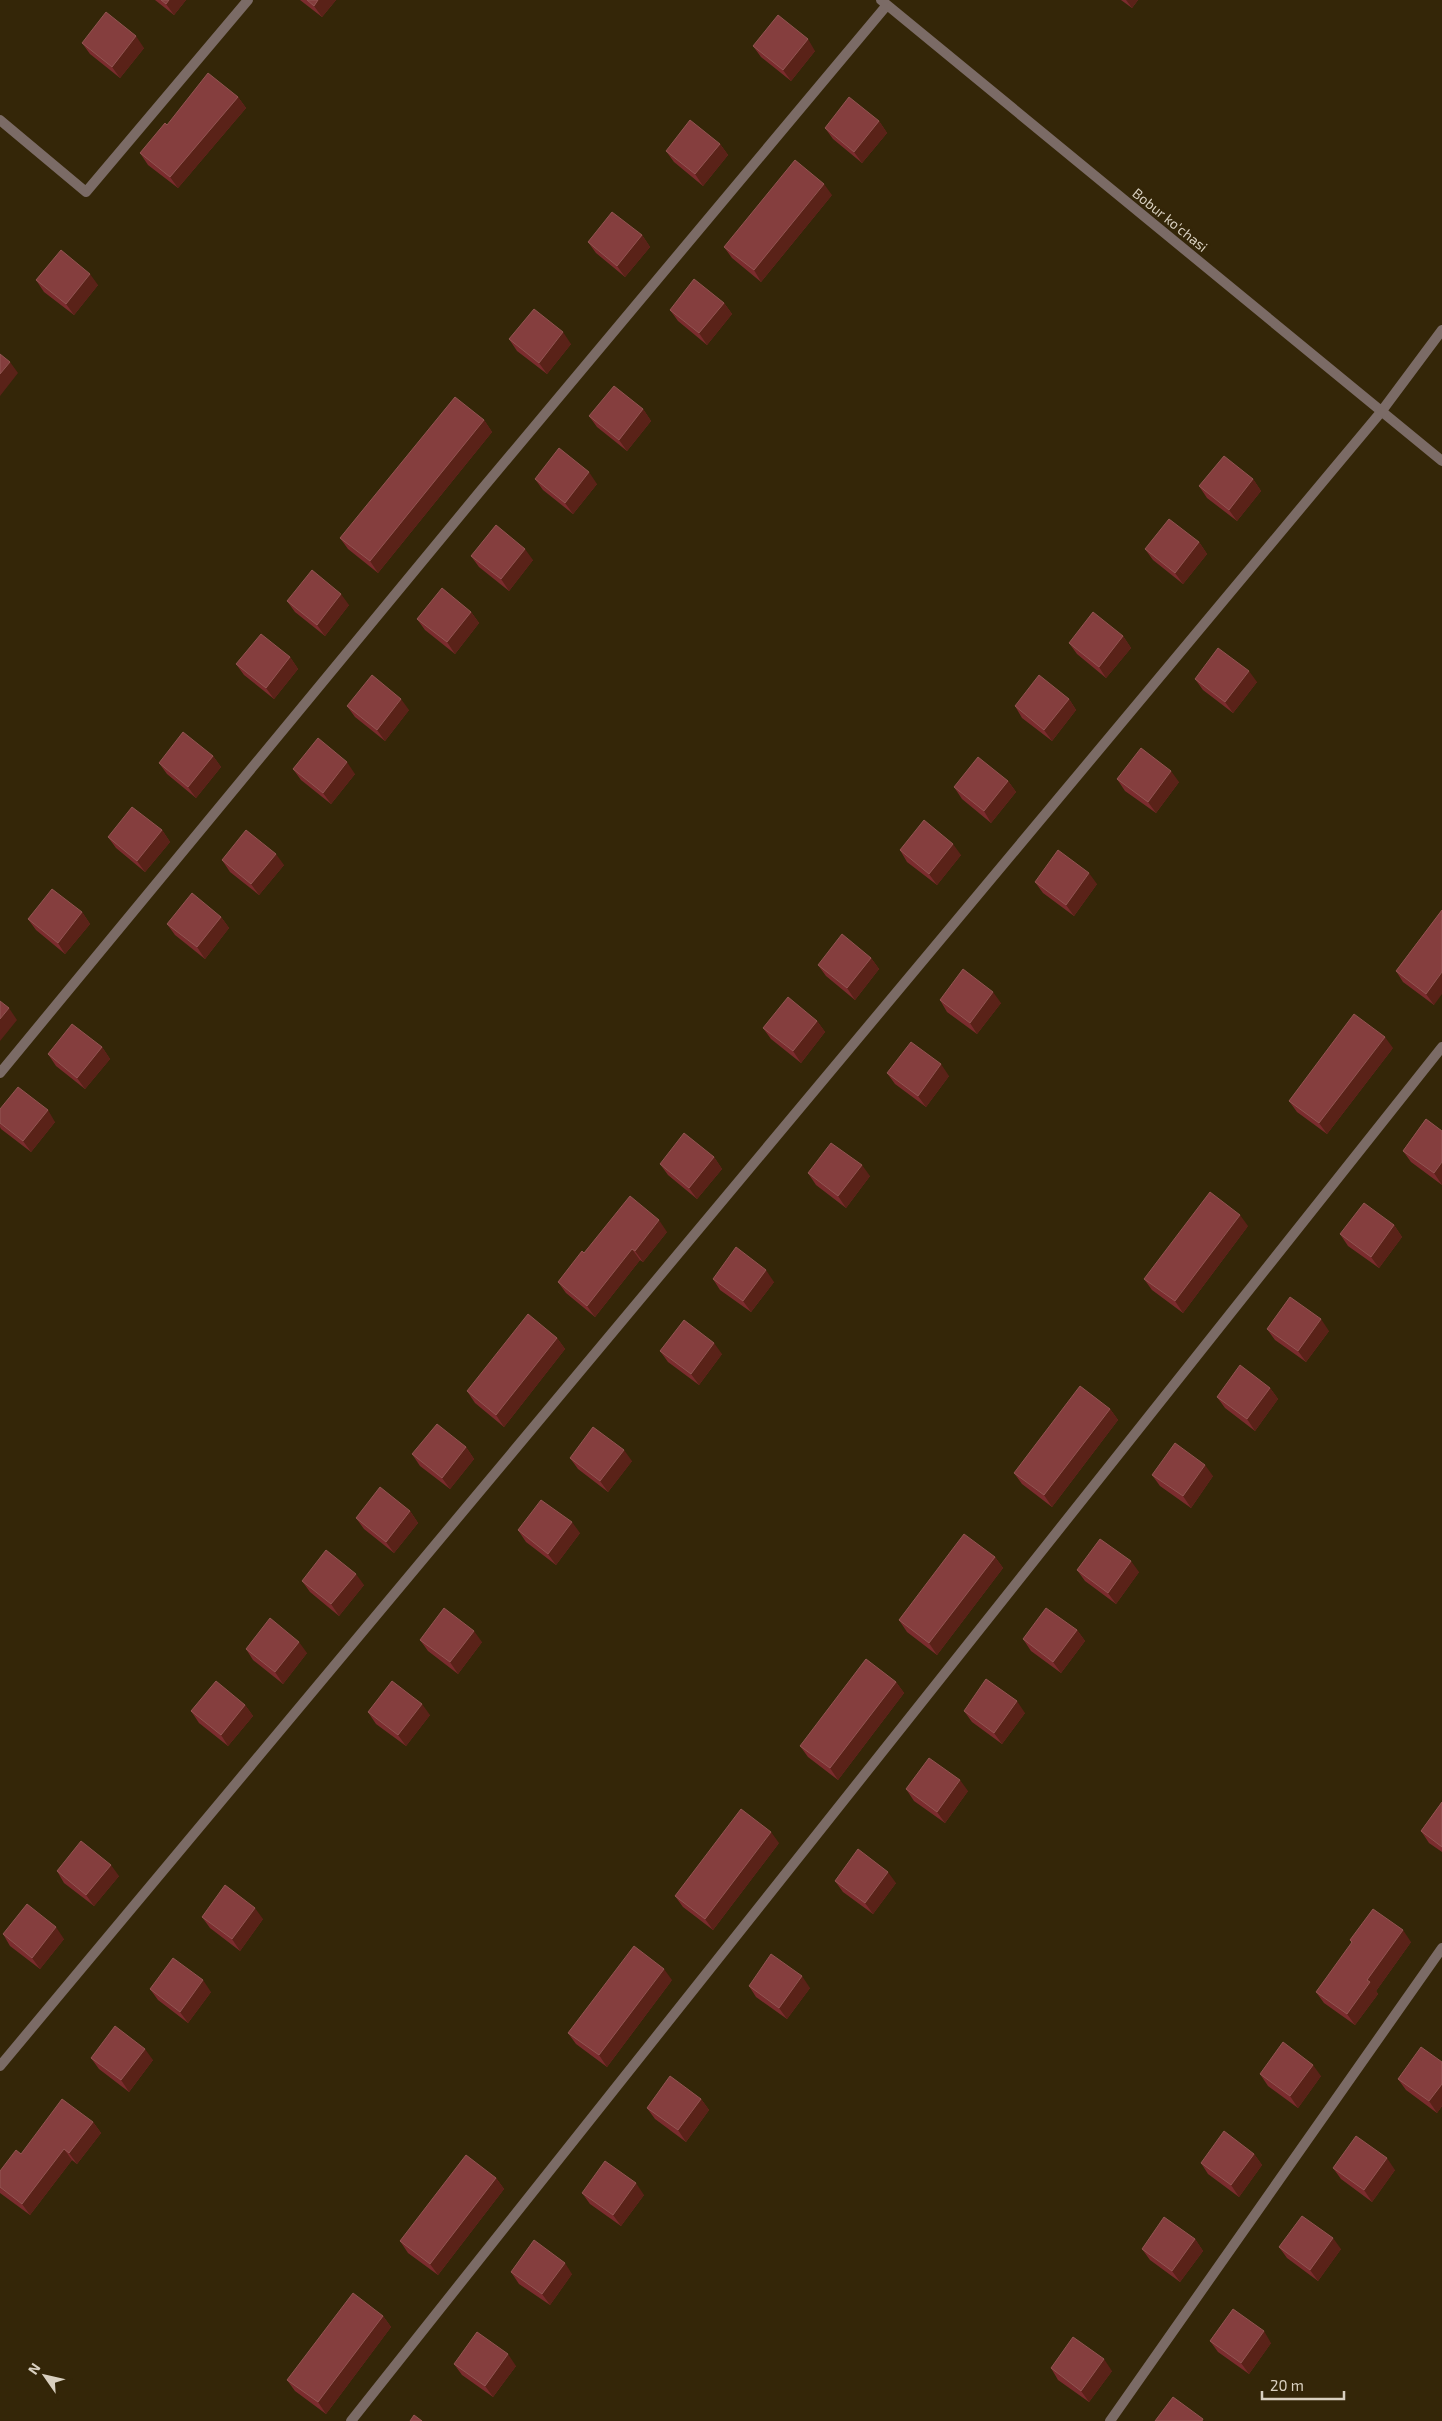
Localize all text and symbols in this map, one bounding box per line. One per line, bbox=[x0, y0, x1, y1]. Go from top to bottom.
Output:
street label: Bobur ko'chasi bbox=[1129, 184, 1211, 255]
north arrow bbox=[20, 2351, 70, 2401]
text: N bbox=[24, 2360, 44, 2377]
scale bar bbox=[1262, 2368, 1344, 2400]
text: 20 m bbox=[1270, 2376, 1304, 2394]

